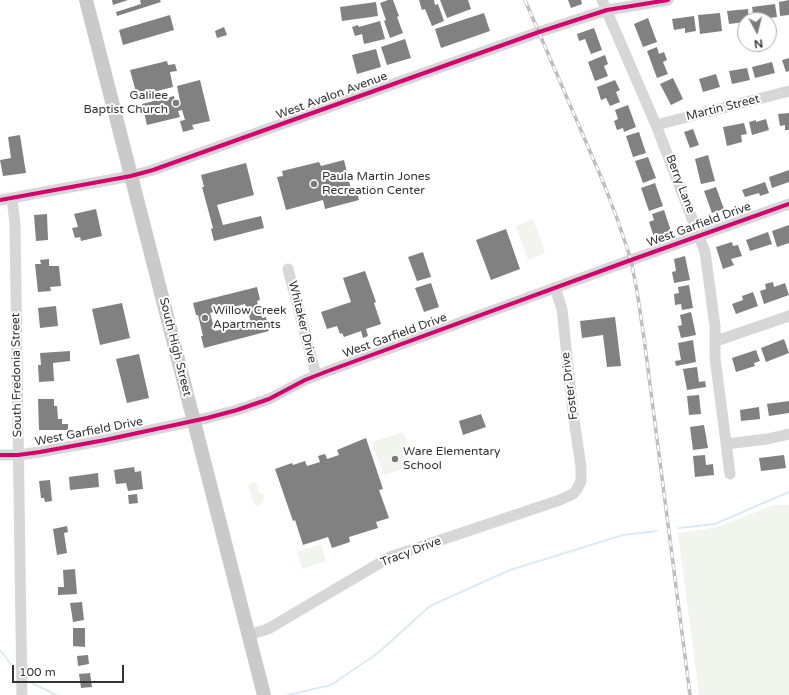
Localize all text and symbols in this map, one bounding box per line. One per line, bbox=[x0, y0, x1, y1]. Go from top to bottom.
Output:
north arrow bbox=[737, 12, 777, 52]
text: N bbox=[753, 36, 764, 50]
street label: West Avalon Avenue bbox=[275, 69, 389, 123]
place label: Galilee Baptist Church bbox=[83, 89, 168, 117]
street label: Martin Street bbox=[685, 92, 761, 124]
marker: Galilee Baptist Church bbox=[171, 98, 181, 108]
street label: Berry Lane bbox=[662, 153, 698, 215]
place label: Paula Martin Jones Recreation Center bbox=[322, 170, 430, 198]
marker: Paula Martin Jones Recreation Center bbox=[309, 179, 319, 189]
street label: West Garfield Drive bbox=[645, 199, 753, 251]
street label: Whitaker Drive bbox=[285, 279, 319, 365]
street label: South High Street bbox=[156, 296, 194, 398]
place label: Willow Creek Apartments bbox=[213, 304, 287, 332]
street label: West Garfield Drive bbox=[341, 310, 449, 362]
street label: South Fredonia Street bbox=[9, 313, 25, 437]
marker: Willow Creek Apartments bbox=[200, 313, 210, 323]
street label: Foster Drive bbox=[559, 351, 581, 421]
street label: West Garfield Drive bbox=[34, 414, 144, 450]
place label: Ware Elementary School bbox=[403, 445, 500, 473]
marker: Ware Elementary School bbox=[390, 454, 400, 464]
street label: Tracy Drive bbox=[379, 534, 443, 570]
scale bar bbox=[14, 657, 126, 683]
text: 100 m bbox=[19, 665, 56, 679]

